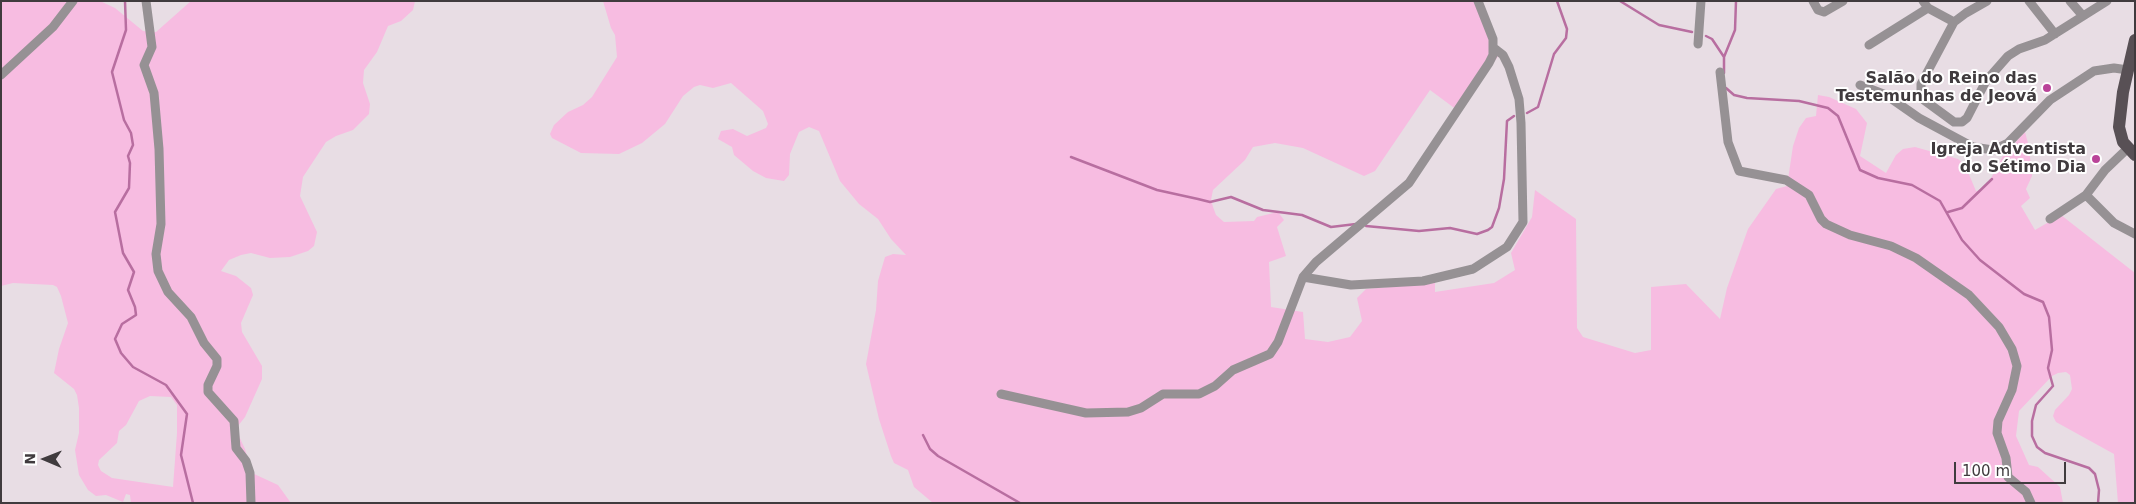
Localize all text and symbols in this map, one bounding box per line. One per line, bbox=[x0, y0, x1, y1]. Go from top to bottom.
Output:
place label: Salão do Reino das Testemunhas de Jeová bbox=[1836, 69, 2037, 107]
marker: Salão do Reino das Testemunhas de Jeová bbox=[2041, 82, 2053, 94]
place label: Igreja Adventista do Sétimo Dia bbox=[1930, 140, 2086, 178]
marker: Igreja Adventista do Sétimo Dia bbox=[2090, 153, 2102, 165]
north arrow bbox=[20, 434, 70, 484]
scale bar bbox=[1956, 452, 2068, 484]
text: N bbox=[22, 453, 38, 465]
text: 100 m bbox=[1962, 462, 2010, 480]

